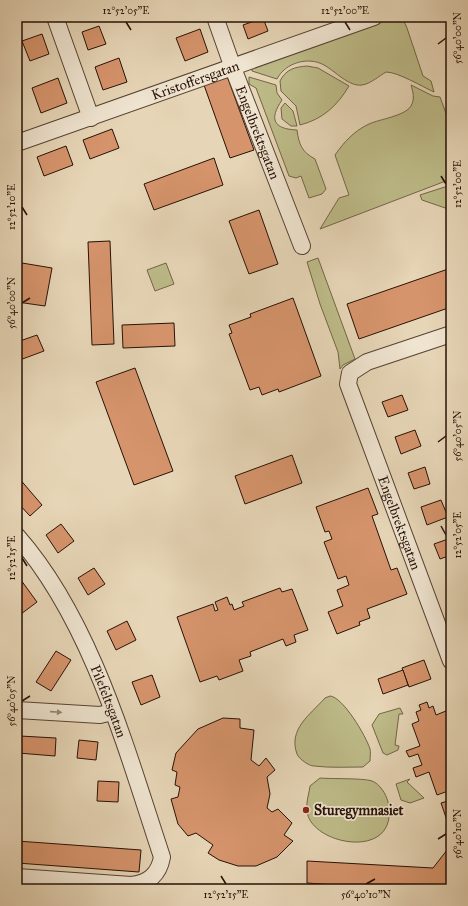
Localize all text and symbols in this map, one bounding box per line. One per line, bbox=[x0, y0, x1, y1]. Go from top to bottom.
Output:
text: 12°52'05"E bbox=[103, 5, 149, 17]
text: 12°52'00"E bbox=[321, 5, 369, 17]
text: 56°40'00"N bbox=[452, 11, 464, 64]
street label: Kristoffersgatan bbox=[149, 57, 242, 103]
street label: Engelbrektsgatan bbox=[232, 83, 284, 182]
text: 12°52'00"E bbox=[452, 160, 464, 208]
text: 12°52'10"E bbox=[6, 184, 18, 230]
text: 56°40'00"N bbox=[6, 276, 18, 329]
text: 56°40'05"N bbox=[452, 410, 464, 461]
street label: Engelbrektsgatan bbox=[374, 473, 425, 572]
text: 12°52'05"E bbox=[452, 512, 464, 558]
text: 12°52'15"E bbox=[6, 536, 18, 580]
street label: Pilefeltsgatan bbox=[87, 662, 131, 740]
text: 56°40'05"N bbox=[6, 675, 18, 726]
one-way arrow bbox=[50, 709, 62, 716]
place label: Sturegymnasiet bbox=[314, 802, 404, 820]
marker: Sturegymnasiet bbox=[301, 805, 311, 815]
text: 56°40'10"N bbox=[452, 808, 464, 859]
text: 12°52'15"E bbox=[204, 889, 248, 901]
text: 56°40'10"N bbox=[341, 889, 392, 901]

